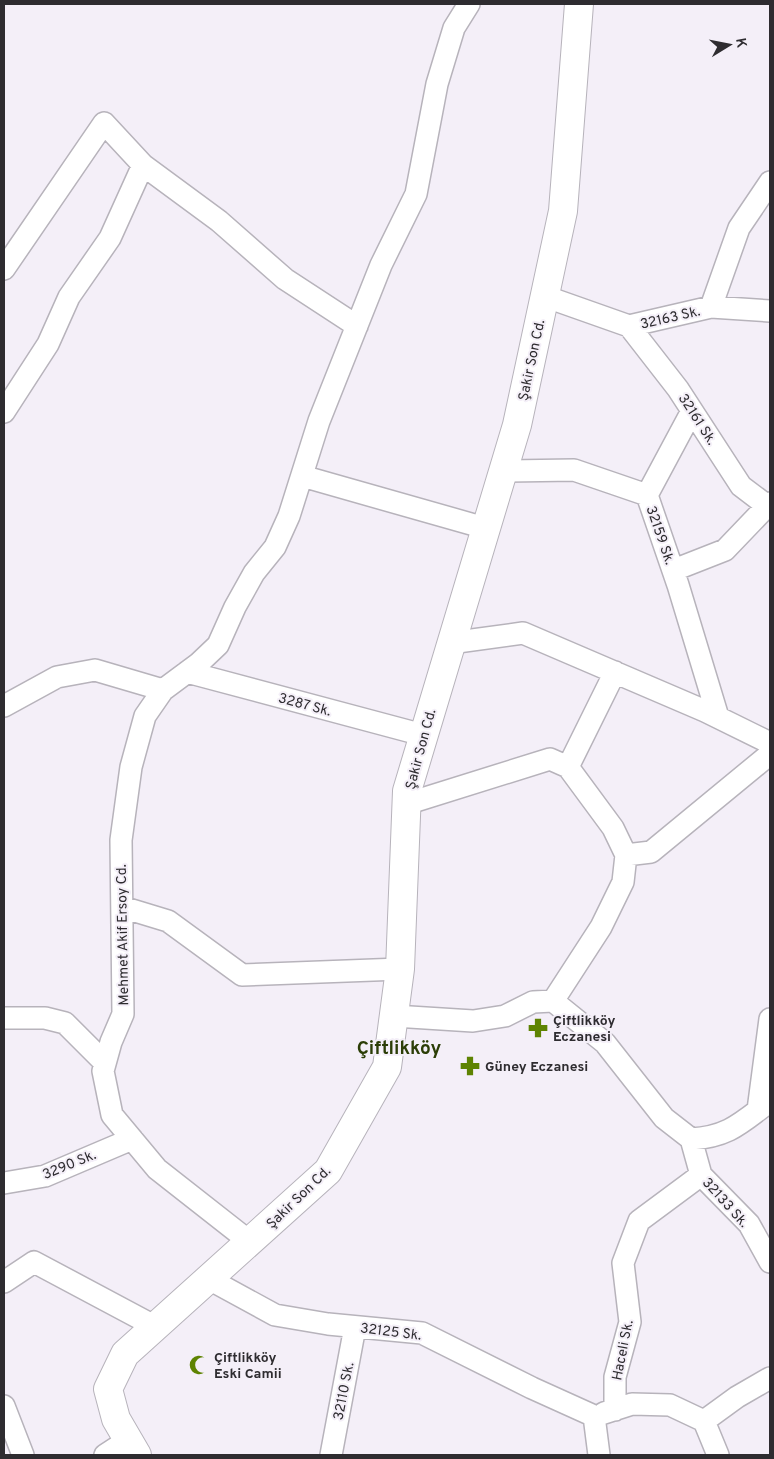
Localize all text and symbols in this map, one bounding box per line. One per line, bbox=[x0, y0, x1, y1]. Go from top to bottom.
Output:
north arrow bbox=[704, 20, 754, 70]
text: K bbox=[731, 37, 750, 49]
street label: 32163 Sk. bbox=[639, 303, 702, 334]
street label: Şakir Son Cd. bbox=[516, 318, 549, 403]
street label: 32161 Sk. bbox=[674, 391, 720, 449]
street label: 32159 Sk. bbox=[642, 504, 678, 567]
street label: 3287 Sk. bbox=[276, 690, 333, 721]
street label: Şakir Son Cd. bbox=[403, 707, 440, 792]
street label: Mehmet Akif Ersoy Cd. bbox=[114, 864, 133, 1006]
place label: Çiftlikköy Eczanesi bbox=[553, 1013, 615, 1046]
pharmacy icon: Çiftlikköy Eczanesi bbox=[527, 1017, 549, 1039]
district label: Çiftlikköy bbox=[357, 1037, 442, 1061]
pharmacy icon: Güney Eczanesi bbox=[459, 1055, 481, 1077]
place label: Güney Eczanesi bbox=[485, 1059, 588, 1076]
street label: 3290 Sk. bbox=[40, 1147, 99, 1184]
street label: Şakir Son Cd. bbox=[263, 1163, 335, 1233]
street label: 32133 Sk. bbox=[698, 1175, 752, 1231]
street label: Haceli Sk. bbox=[609, 1319, 638, 1382]
street label: 32125 Sk. bbox=[359, 1320, 422, 1345]
place label: Çiftlikköy Eski Camii bbox=[214, 1350, 282, 1383]
mosque icon: Çiftlikköy Eski Camii bbox=[188, 1354, 210, 1376]
street label: 32110 Sk. bbox=[331, 1361, 358, 1422]

